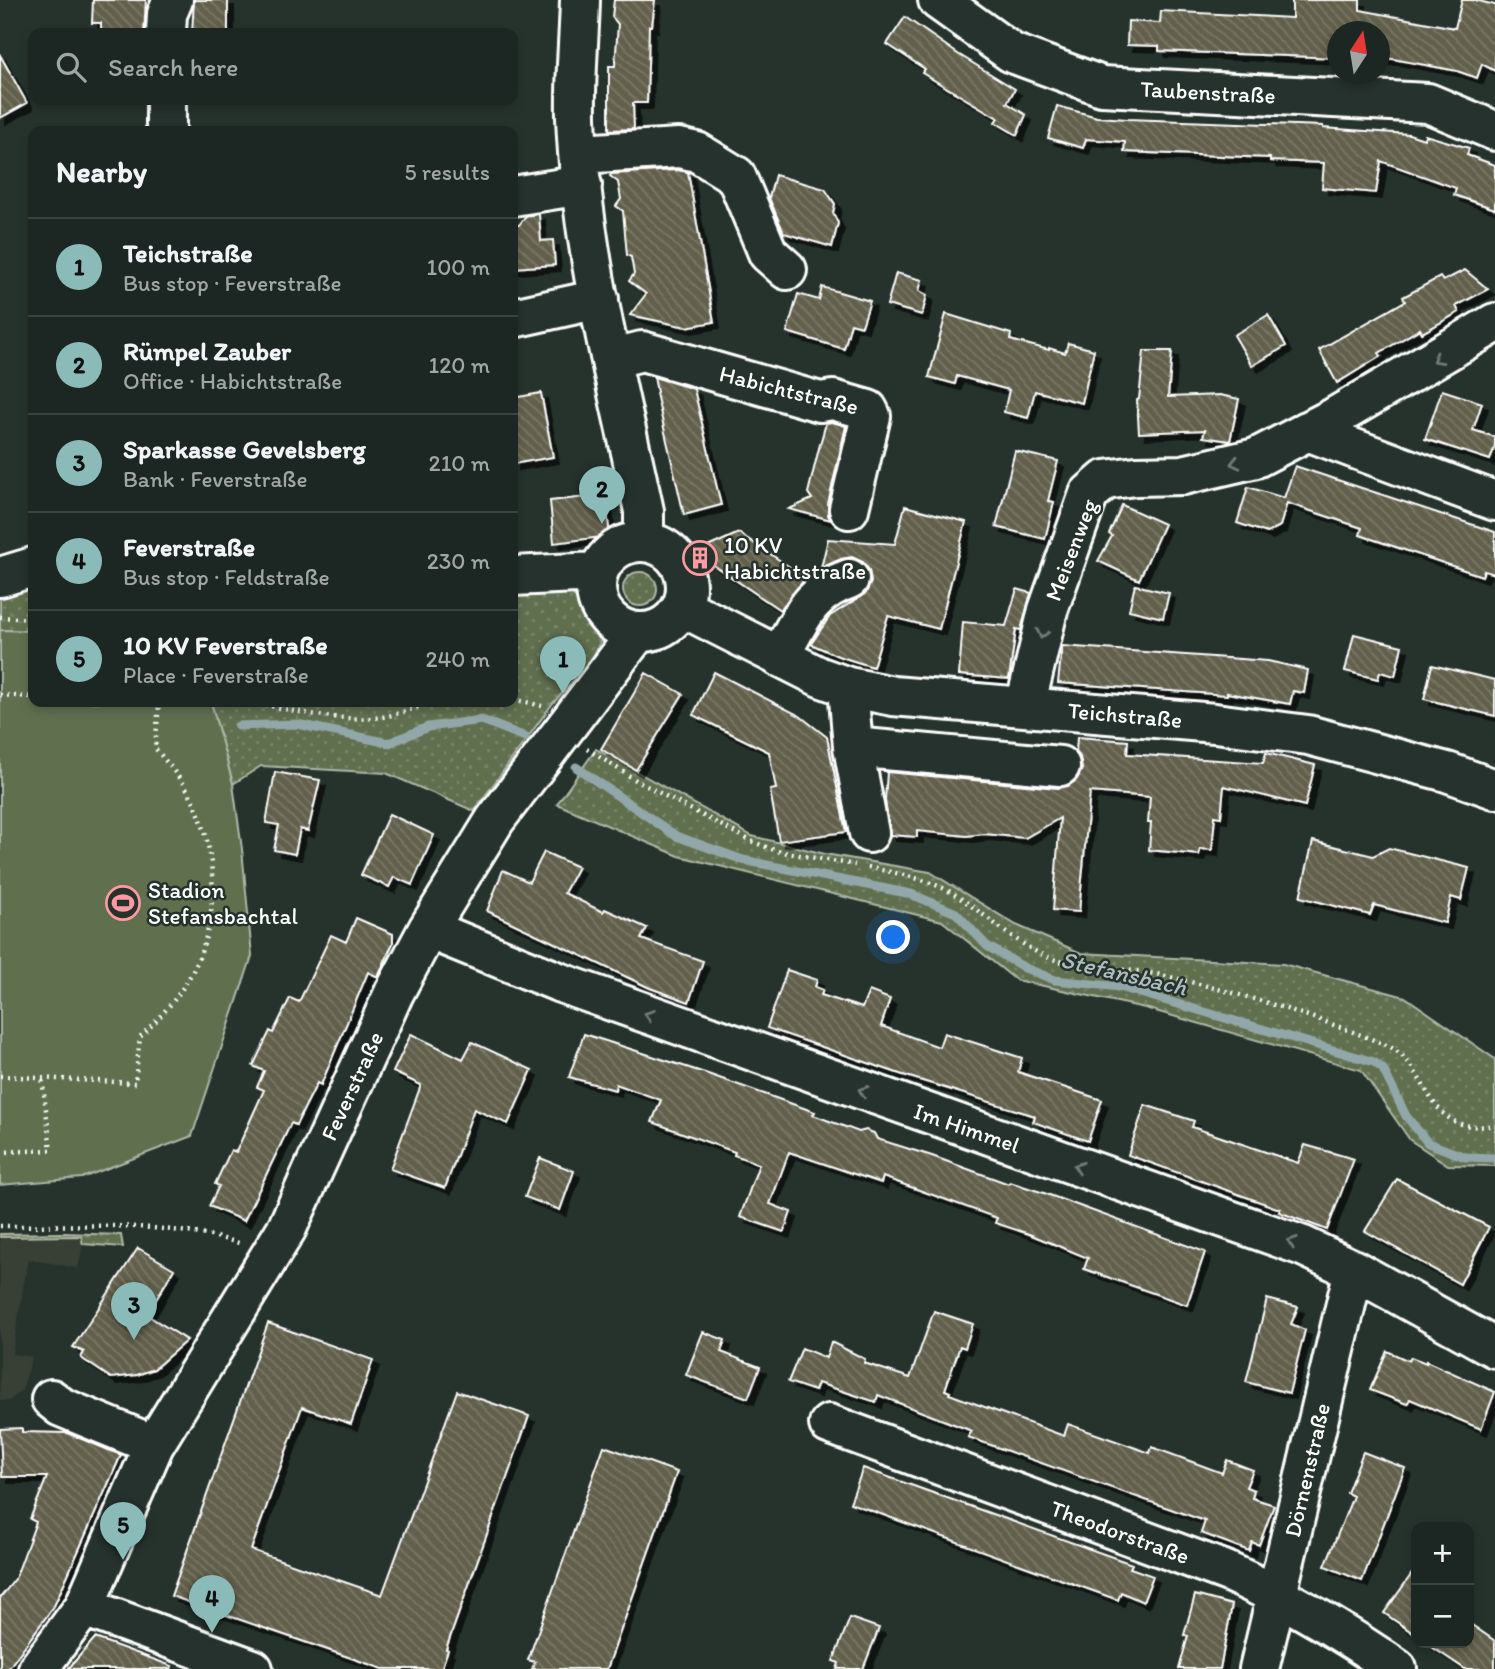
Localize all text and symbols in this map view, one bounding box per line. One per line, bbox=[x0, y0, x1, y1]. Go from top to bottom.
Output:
north arrow bbox=[1327, 21, 1390, 84]
search box bbox=[28, 28, 518, 105]
icon: search bbox=[52, 48, 90, 86]
text: Search here bbox=[108, 51, 238, 83]
street label: Taubenstraße bbox=[1140, 74, 1276, 110]
text: Nearby bbox=[56, 153, 147, 190]
text: 5 results bbox=[404, 158, 490, 186]
text: Teichstraße bbox=[123, 237, 253, 269]
text: 1 bbox=[74, 253, 84, 281]
text: 100 m bbox=[426, 253, 490, 281]
text: Bus stop · Feverstraße bbox=[123, 269, 342, 297]
text: Rümpel Zauber bbox=[123, 335, 291, 367]
one-way arrow bbox=[1432, 350, 1445, 363]
text: 2 bbox=[73, 351, 85, 379]
text: 120 m bbox=[429, 351, 490, 379]
street label: Habichtstraße bbox=[717, 359, 861, 421]
text: Office · Habichtstraße bbox=[123, 367, 342, 395]
text: Sparkasse Gevelsberg bbox=[123, 433, 366, 465]
text: 3 bbox=[73, 449, 85, 477]
text: 210 m bbox=[429, 449, 490, 477]
one-way arrow bbox=[1229, 454, 1241, 469]
text: Bank · Feverstraße bbox=[123, 465, 307, 493]
pin: 2 bbox=[579, 466, 625, 524]
street label: Meisenweg bbox=[1039, 495, 1103, 605]
text: Feverstraße bbox=[123, 531, 255, 563]
place label: 10 KV Habichtstraße bbox=[724, 531, 866, 585]
building icon: 10 KV Habichtstraße bbox=[681, 539, 719, 577]
text: 4 bbox=[72, 547, 86, 575]
text: 230 m bbox=[427, 547, 490, 575]
text: Bus stop · Feldstraße bbox=[123, 563, 330, 591]
one-way arrow bbox=[1036, 628, 1050, 640]
text: 10 KV Feverstraße bbox=[123, 629, 328, 661]
pin: 1 bbox=[540, 636, 586, 694]
text: 5 bbox=[73, 645, 85, 673]
text: 240 m bbox=[425, 645, 490, 673]
text: Place · Feverstraße bbox=[123, 661, 309, 689]
street label: Teichstraße bbox=[1067, 696, 1183, 734]
place label: Stadion Stefansbachtal bbox=[148, 876, 298, 930]
sports icon: Stadion Stefansbachtal bbox=[104, 884, 142, 922]
your location bbox=[876, 920, 910, 954]
water label: Stefansbach bbox=[1058, 944, 1191, 1002]
one-way arrow bbox=[643, 1009, 655, 1023]
street label: Feverstraße bbox=[315, 1027, 389, 1145]
one-way arrow bbox=[857, 1085, 870, 1099]
street label: Im Himmel bbox=[910, 1097, 1024, 1159]
one-way arrow bbox=[1072, 1161, 1084, 1175]
one-way arrow bbox=[1287, 1236, 1299, 1250]
pin: 3 bbox=[111, 1282, 157, 1340]
street label: Dörnenstraße bbox=[1278, 1400, 1336, 1540]
street label: Theodorstraße bbox=[1047, 1494, 1193, 1570]
pin: 5 bbox=[100, 1502, 146, 1560]
map controls bbox=[1411, 1522, 1474, 1648]
button: + bbox=[1411, 1522, 1474, 1585]
pin: 4 bbox=[189, 1575, 235, 1633]
button: − bbox=[1411, 1585, 1474, 1648]

